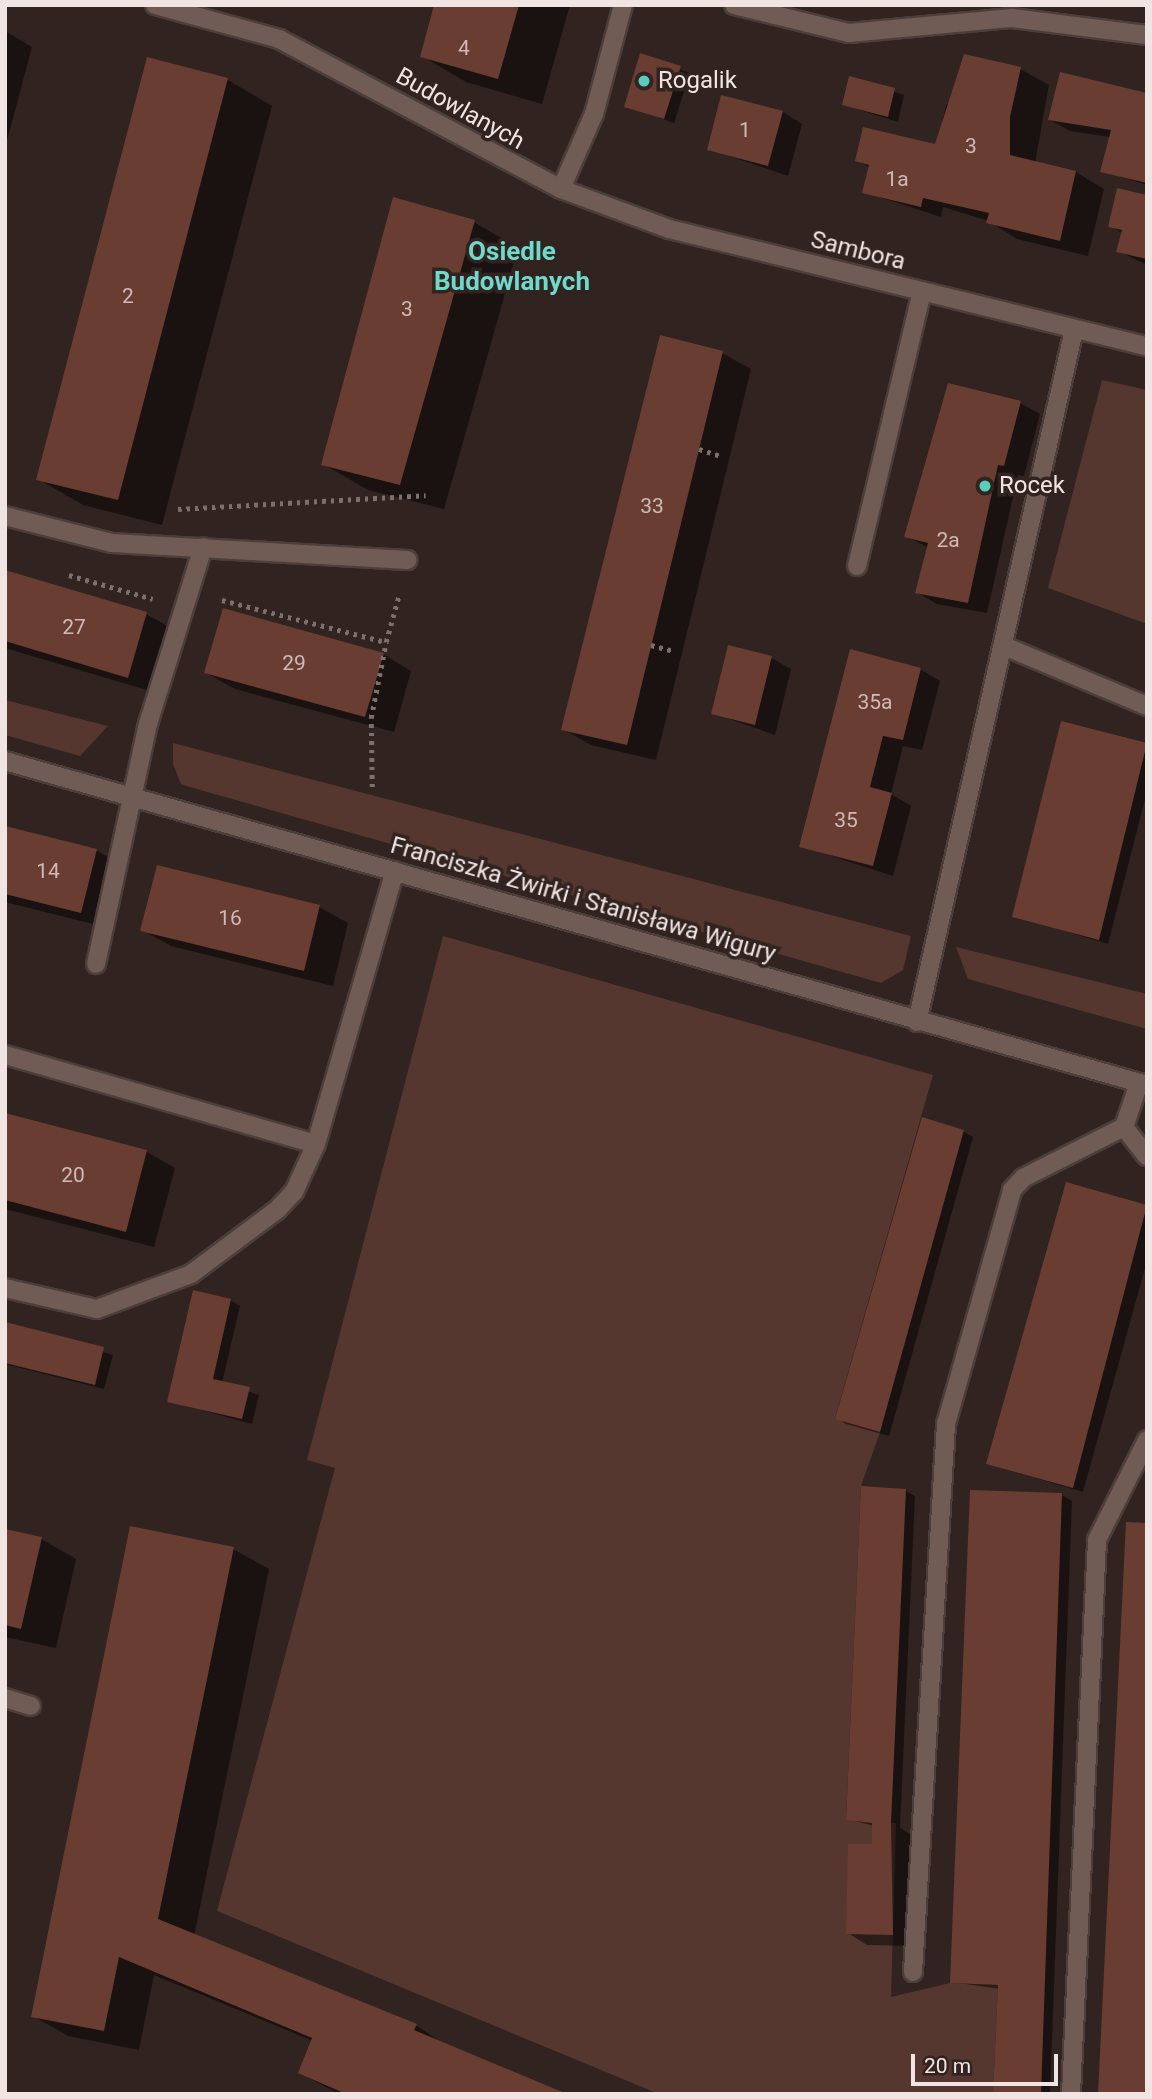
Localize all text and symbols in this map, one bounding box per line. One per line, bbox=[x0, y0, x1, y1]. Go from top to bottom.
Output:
house number: 4 bbox=[458, 35, 470, 61]
street label: Budowlanych bbox=[391, 62, 529, 156]
place label: Rogalik bbox=[658, 67, 737, 95]
marker: Rogalik bbox=[636, 73, 652, 89]
house number: 1 bbox=[739, 117, 751, 143]
house number: 3 bbox=[965, 133, 977, 159]
house number: 1a bbox=[885, 166, 909, 192]
street label: Sambora bbox=[808, 225, 908, 277]
district label: Osiedle Budowlanych bbox=[434, 236, 590, 298]
house number: 2 bbox=[122, 283, 134, 309]
house number: 3 bbox=[401, 296, 413, 322]
place label: Rocek bbox=[999, 472, 1065, 500]
marker: Rocek bbox=[977, 478, 993, 494]
house number: 33 bbox=[640, 493, 664, 519]
house number: 2a bbox=[936, 527, 960, 553]
house number: 27 bbox=[62, 614, 86, 640]
house number: 29 bbox=[282, 650, 306, 676]
house number: 35a bbox=[857, 689, 893, 715]
house number: 35 bbox=[834, 807, 858, 833]
street label: Franciszka Żwirki i Stanisława Wigury bbox=[387, 831, 779, 969]
house number: 14 bbox=[36, 858, 60, 884]
house number: 16 bbox=[218, 905, 242, 931]
house number: 20 bbox=[61, 1162, 85, 1188]
scale bar bbox=[914, 2039, 1061, 2084]
text: 20 m bbox=[924, 2054, 971, 2078]

